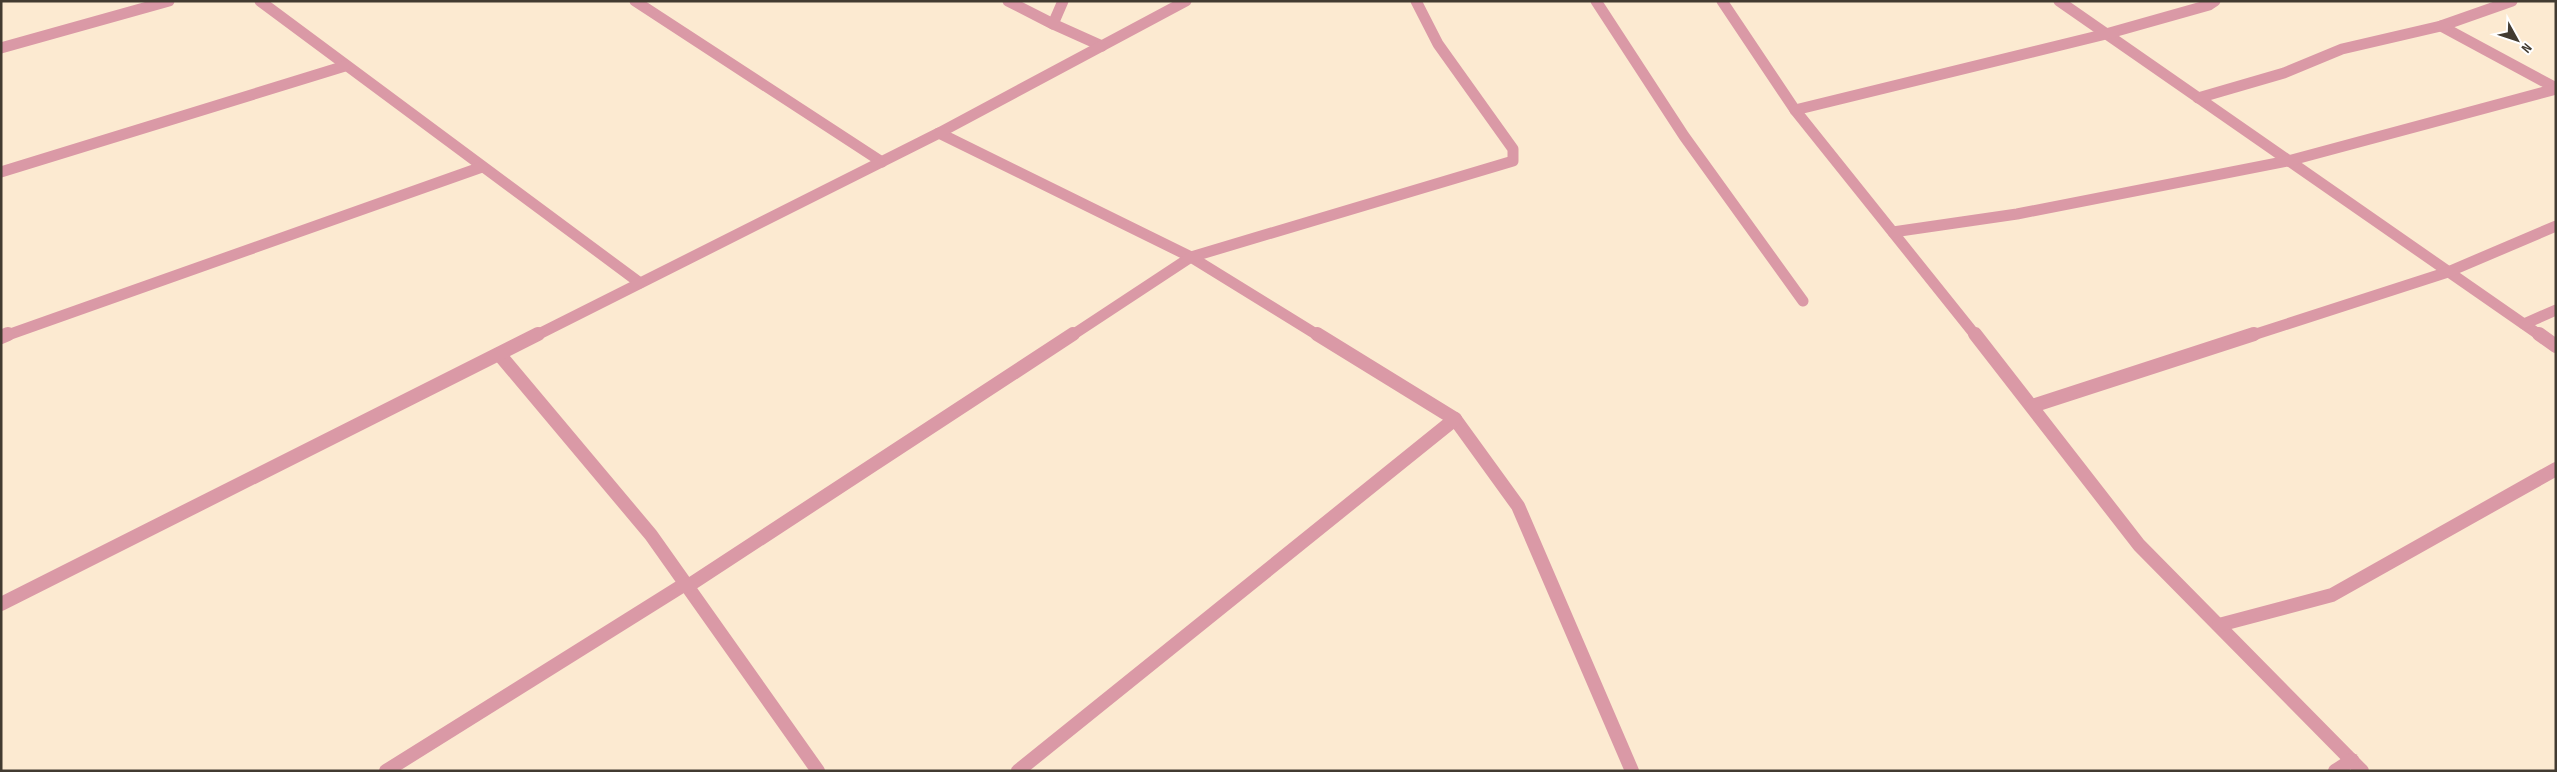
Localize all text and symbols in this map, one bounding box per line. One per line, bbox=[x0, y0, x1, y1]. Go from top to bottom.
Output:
north arrow bbox=[2492, 15, 2542, 65]
text: N bbox=[2518, 40, 2535, 56]

